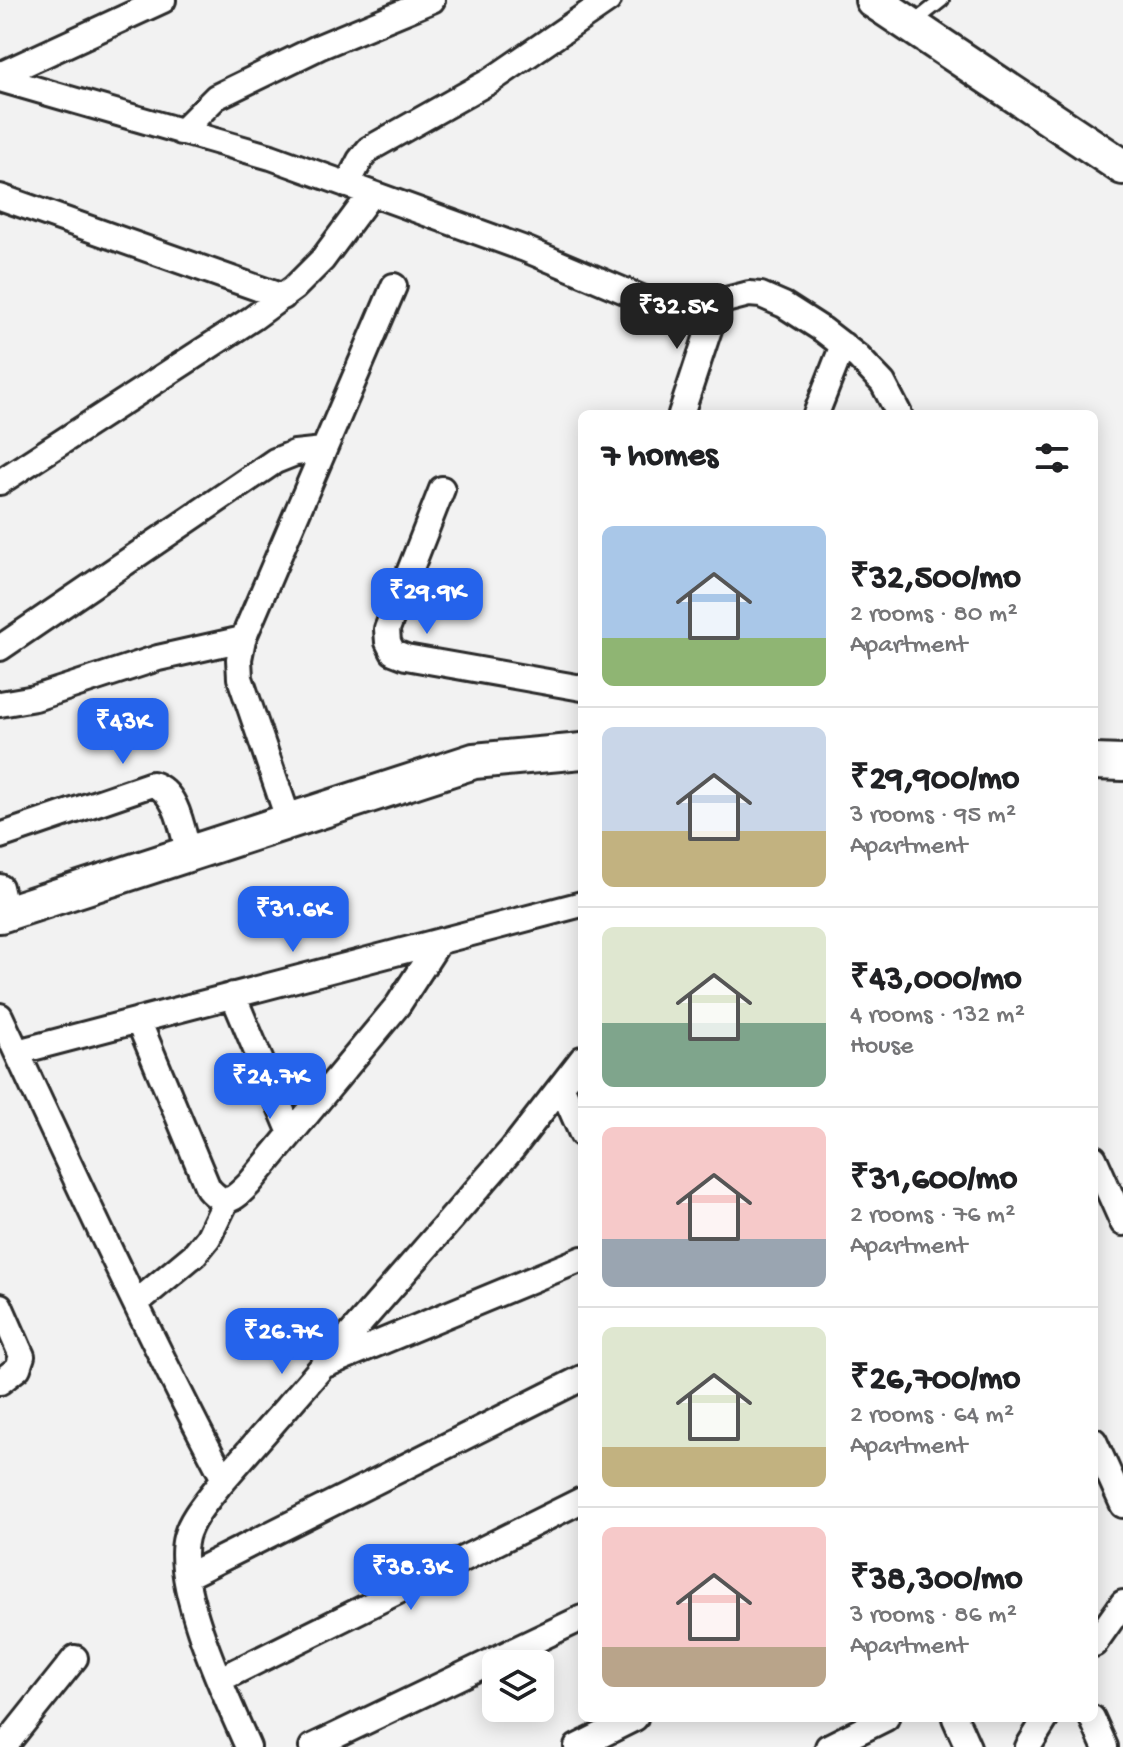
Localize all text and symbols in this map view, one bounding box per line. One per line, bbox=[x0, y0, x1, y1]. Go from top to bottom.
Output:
pin: ₹32.5K bbox=[612, 283, 742, 351]
text: ₹32.5K bbox=[638, 293, 716, 324]
icon: filters bbox=[1030, 436, 1074, 480]
text: 7 homes bbox=[602, 438, 718, 478]
icon: home bbox=[666, 558, 762, 654]
text: ₹32,500/mo bbox=[850, 560, 1021, 600]
pin: ₹29.9K bbox=[362, 568, 492, 636]
text: ₹29.9K bbox=[389, 578, 465, 609]
text: 2 rooms · 80 m² bbox=[850, 600, 1018, 631]
text: Apartment bbox=[850, 631, 967, 662]
pin: ₹43K bbox=[76, 698, 170, 766]
text: ₹43K bbox=[96, 708, 151, 739]
icon: home bbox=[666, 759, 762, 855]
text: ₹29,900/mo bbox=[850, 761, 1019, 801]
text: 3 rooms · 95 m² bbox=[850, 801, 1016, 832]
text: Apartment bbox=[850, 832, 967, 863]
pin: ₹31.6K bbox=[228, 886, 358, 954]
text: ₹31.6K bbox=[256, 896, 330, 927]
icon: home bbox=[666, 959, 762, 1055]
text: ₹43,000/mo bbox=[850, 961, 1022, 1001]
text: 4 rooms · 132 m² bbox=[850, 1001, 1025, 1032]
text: House bbox=[850, 1032, 914, 1063]
pin: ₹24.7K bbox=[205, 1053, 335, 1121]
text: ₹24.7K bbox=[232, 1063, 308, 1094]
icon: home bbox=[666, 1159, 762, 1255]
text: ₹31,600/mo bbox=[850, 1161, 1017, 1201]
text: 2 rooms · 76 m² bbox=[850, 1201, 1015, 1232]
text: Apartment bbox=[850, 1232, 967, 1263]
pin: ₹26.7K bbox=[217, 1308, 347, 1376]
text: ₹26.7K bbox=[244, 1318, 320, 1349]
icon: home bbox=[666, 1359, 762, 1455]
text: ₹26,700/mo bbox=[850, 1361, 1020, 1401]
text: 2 rooms · 64 m² bbox=[850, 1401, 1014, 1432]
text: Apartment bbox=[850, 1432, 967, 1463]
pin: ₹38.3K bbox=[346, 1544, 476, 1612]
text: ₹38.3K bbox=[372, 1554, 450, 1585]
icon: home bbox=[666, 1559, 762, 1655]
text: ₹38,300/mo bbox=[850, 1561, 1023, 1601]
text: 3 rooms · 86 m² bbox=[850, 1601, 1017, 1632]
text: Apartment bbox=[850, 1632, 967, 1663]
map controls bbox=[482, 1650, 554, 1722]
button: layers bbox=[482, 1650, 554, 1722]

